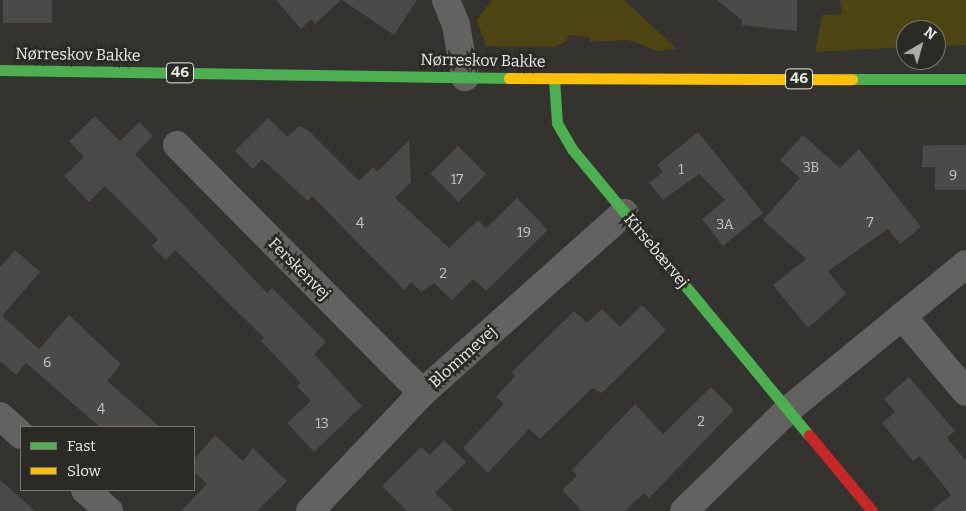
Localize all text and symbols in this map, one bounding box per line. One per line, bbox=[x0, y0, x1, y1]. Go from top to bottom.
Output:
north arrow bbox=[896, 20, 946, 70]
text: N bbox=[920, 24, 939, 44]
street label: Nørreskov Bakke bbox=[15, 44, 141, 66]
street label: Nørreskov Bakke bbox=[420, 50, 546, 72]
road number: 46 bbox=[165, 60, 195, 86]
road number: 46 bbox=[784, 66, 814, 92]
house number: 3B bbox=[803, 160, 819, 176]
house number: 1 bbox=[678, 162, 684, 178]
house number: 9 bbox=[949, 168, 957, 184]
house number: 17 bbox=[451, 172, 463, 188]
street label: Kirsebærvej bbox=[620, 210, 692, 292]
house number: 7 bbox=[866, 215, 874, 231]
house number: 4 bbox=[356, 216, 364, 232]
house number: 3A bbox=[716, 217, 734, 233]
house number: 19 bbox=[517, 225, 531, 241]
street label: Ferskenvej bbox=[264, 234, 334, 304]
house number: 2 bbox=[439, 266, 447, 282]
street label: Blommevej bbox=[425, 322, 501, 392]
house number: 6 bbox=[43, 355, 51, 371]
house number: 4 bbox=[97, 402, 105, 418]
house number: 2 bbox=[697, 414, 705, 430]
house number: 13 bbox=[315, 416, 329, 432]
legend bbox=[20, 426, 195, 491]
text: Fast bbox=[67, 437, 96, 455]
text: Slow bbox=[67, 462, 101, 480]

